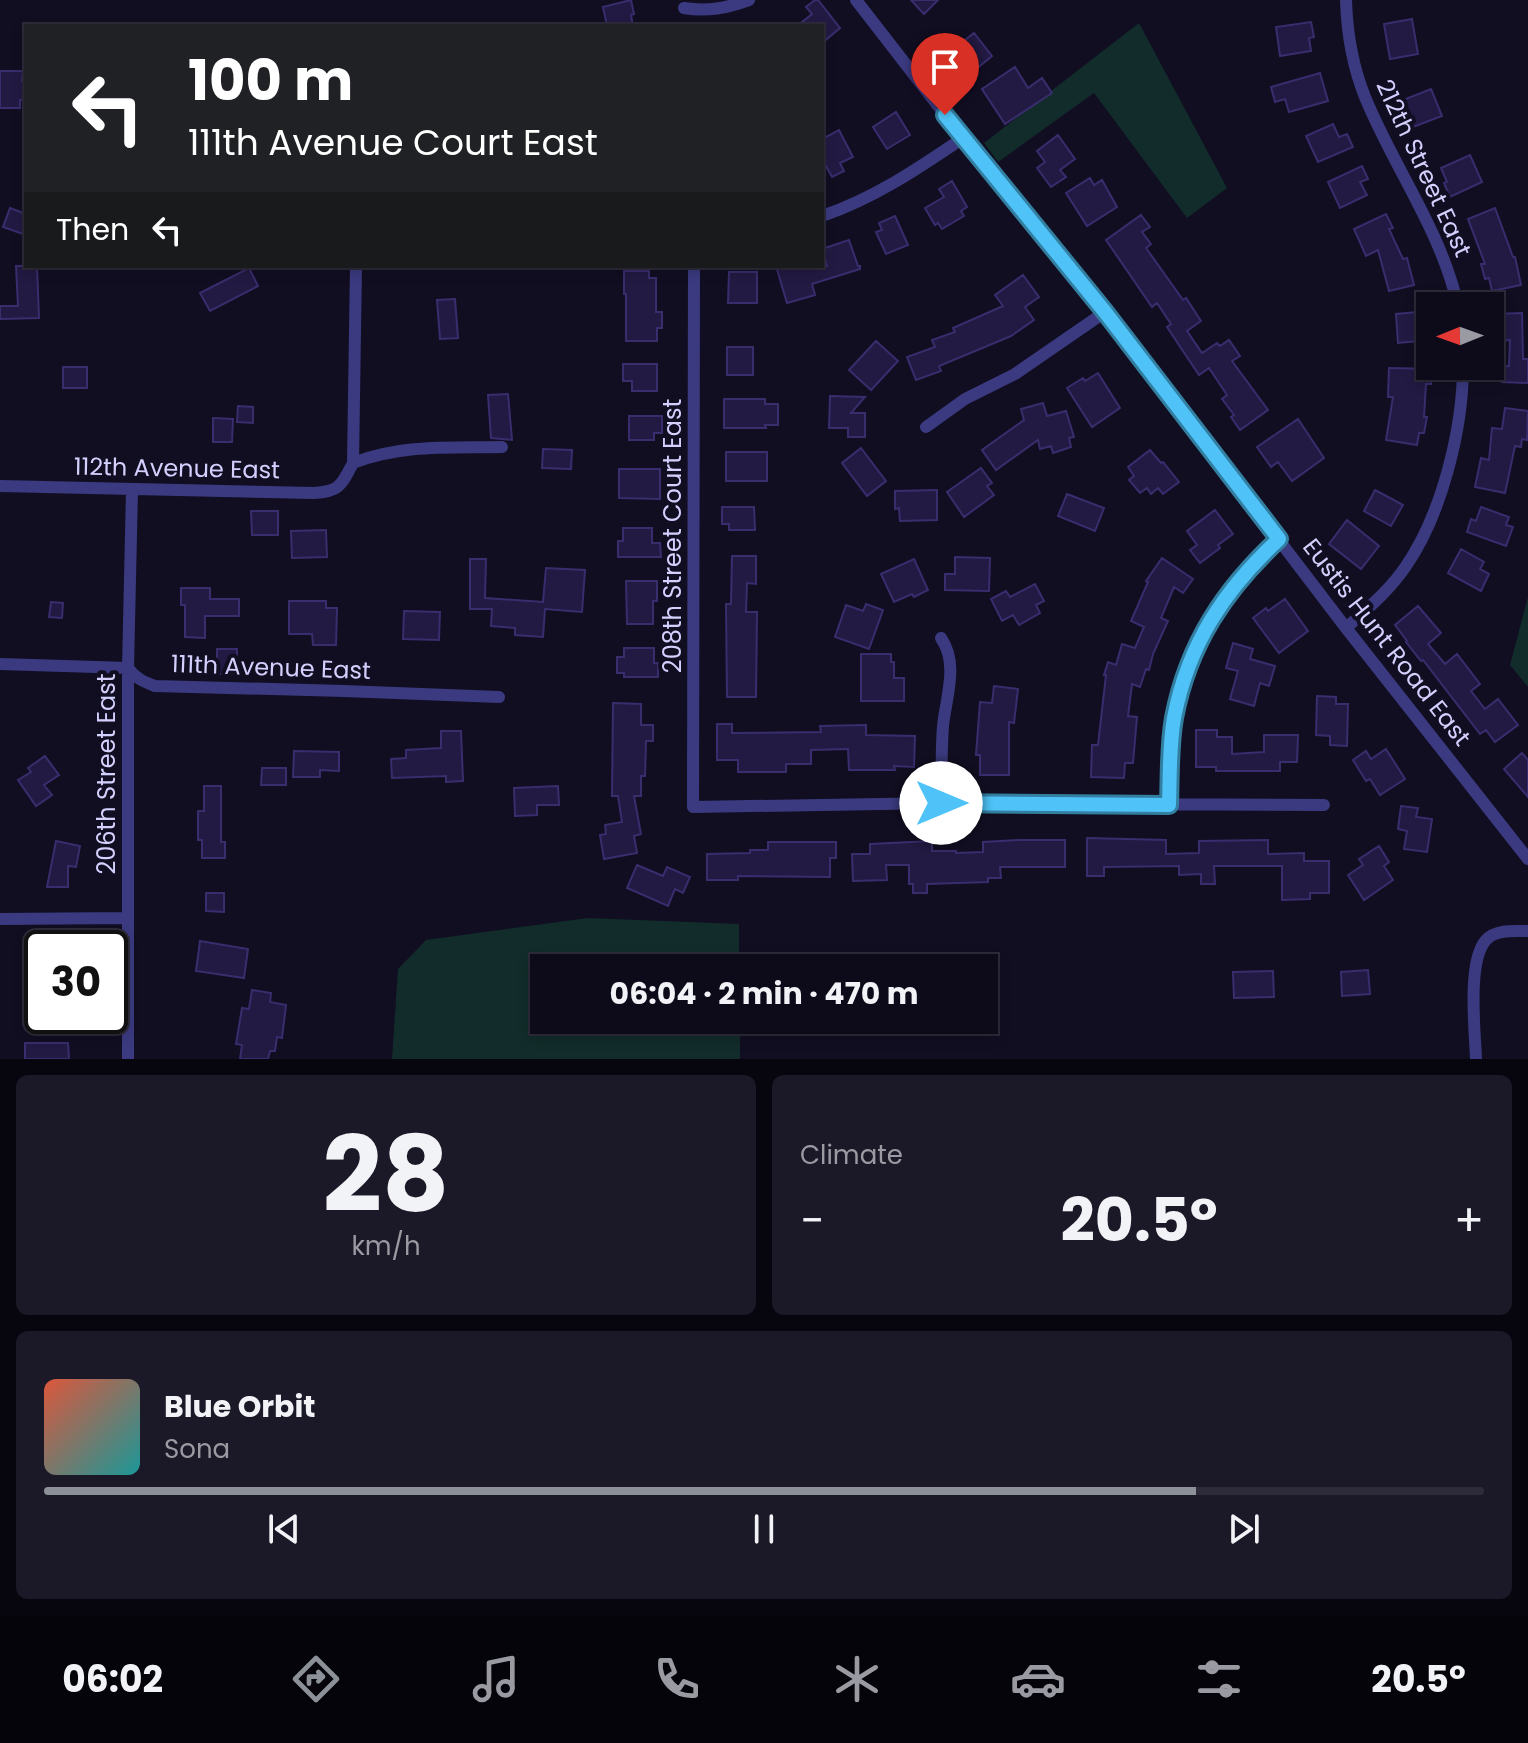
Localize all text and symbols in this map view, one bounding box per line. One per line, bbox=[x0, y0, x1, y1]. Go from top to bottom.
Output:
pin bbox=[911, 33, 979, 115]
text: 100 m bbox=[188, 41, 353, 120]
icon: arrive bbox=[923, 45, 967, 89]
icon: left bbox=[56, 56, 160, 160]
street label: 212th Street East bbox=[1368, 74, 1480, 262]
text: 111th Avenue Court East bbox=[188, 117, 598, 168]
text: Then bbox=[56, 208, 129, 251]
icon: left bbox=[145, 208, 189, 252]
north arrow bbox=[1416, 292, 1504, 380]
map controls bbox=[1416, 292, 1504, 380]
street label: 208th Street Court East bbox=[656, 399, 689, 673]
street label: 112th Avenue East bbox=[74, 450, 280, 486]
street label: Eustis Hunt Road East bbox=[1296, 531, 1478, 753]
street label: 111th Avenue East bbox=[171, 647, 371, 687]
street label: 206th Street East bbox=[90, 673, 123, 875]
position arrow bbox=[899, 761, 983, 845]
speed limit sign: 30 bbox=[24, 930, 128, 1034]
text: 06:04 · 2 min · 470 m bbox=[610, 972, 918, 1015]
text: 28 bbox=[323, 1102, 449, 1247]
text: Climate bbox=[800, 1137, 903, 1173]
text: 20.5° bbox=[1061, 1178, 1218, 1262]
text: − bbox=[800, 1190, 824, 1251]
text: + bbox=[1454, 1190, 1484, 1251]
text: km/h bbox=[351, 1228, 421, 1264]
text: Blue Orbit bbox=[164, 1385, 316, 1428]
text: Sona bbox=[164, 1431, 230, 1467]
icon: previous bbox=[262, 1507, 306, 1551]
icon: pause bbox=[742, 1507, 786, 1551]
icon: next bbox=[1222, 1507, 1266, 1551]
icon: directions bbox=[288, 1651, 344, 1707]
icon: music bbox=[468, 1651, 524, 1707]
icon: phone bbox=[649, 1651, 705, 1707]
icon: climate bbox=[829, 1651, 885, 1707]
icon: car bbox=[1010, 1651, 1066, 1707]
icon: filters bbox=[1191, 1651, 1247, 1707]
text: 06:02 bbox=[62, 1654, 163, 1705]
text: 20.5° bbox=[1371, 1654, 1466, 1705]

